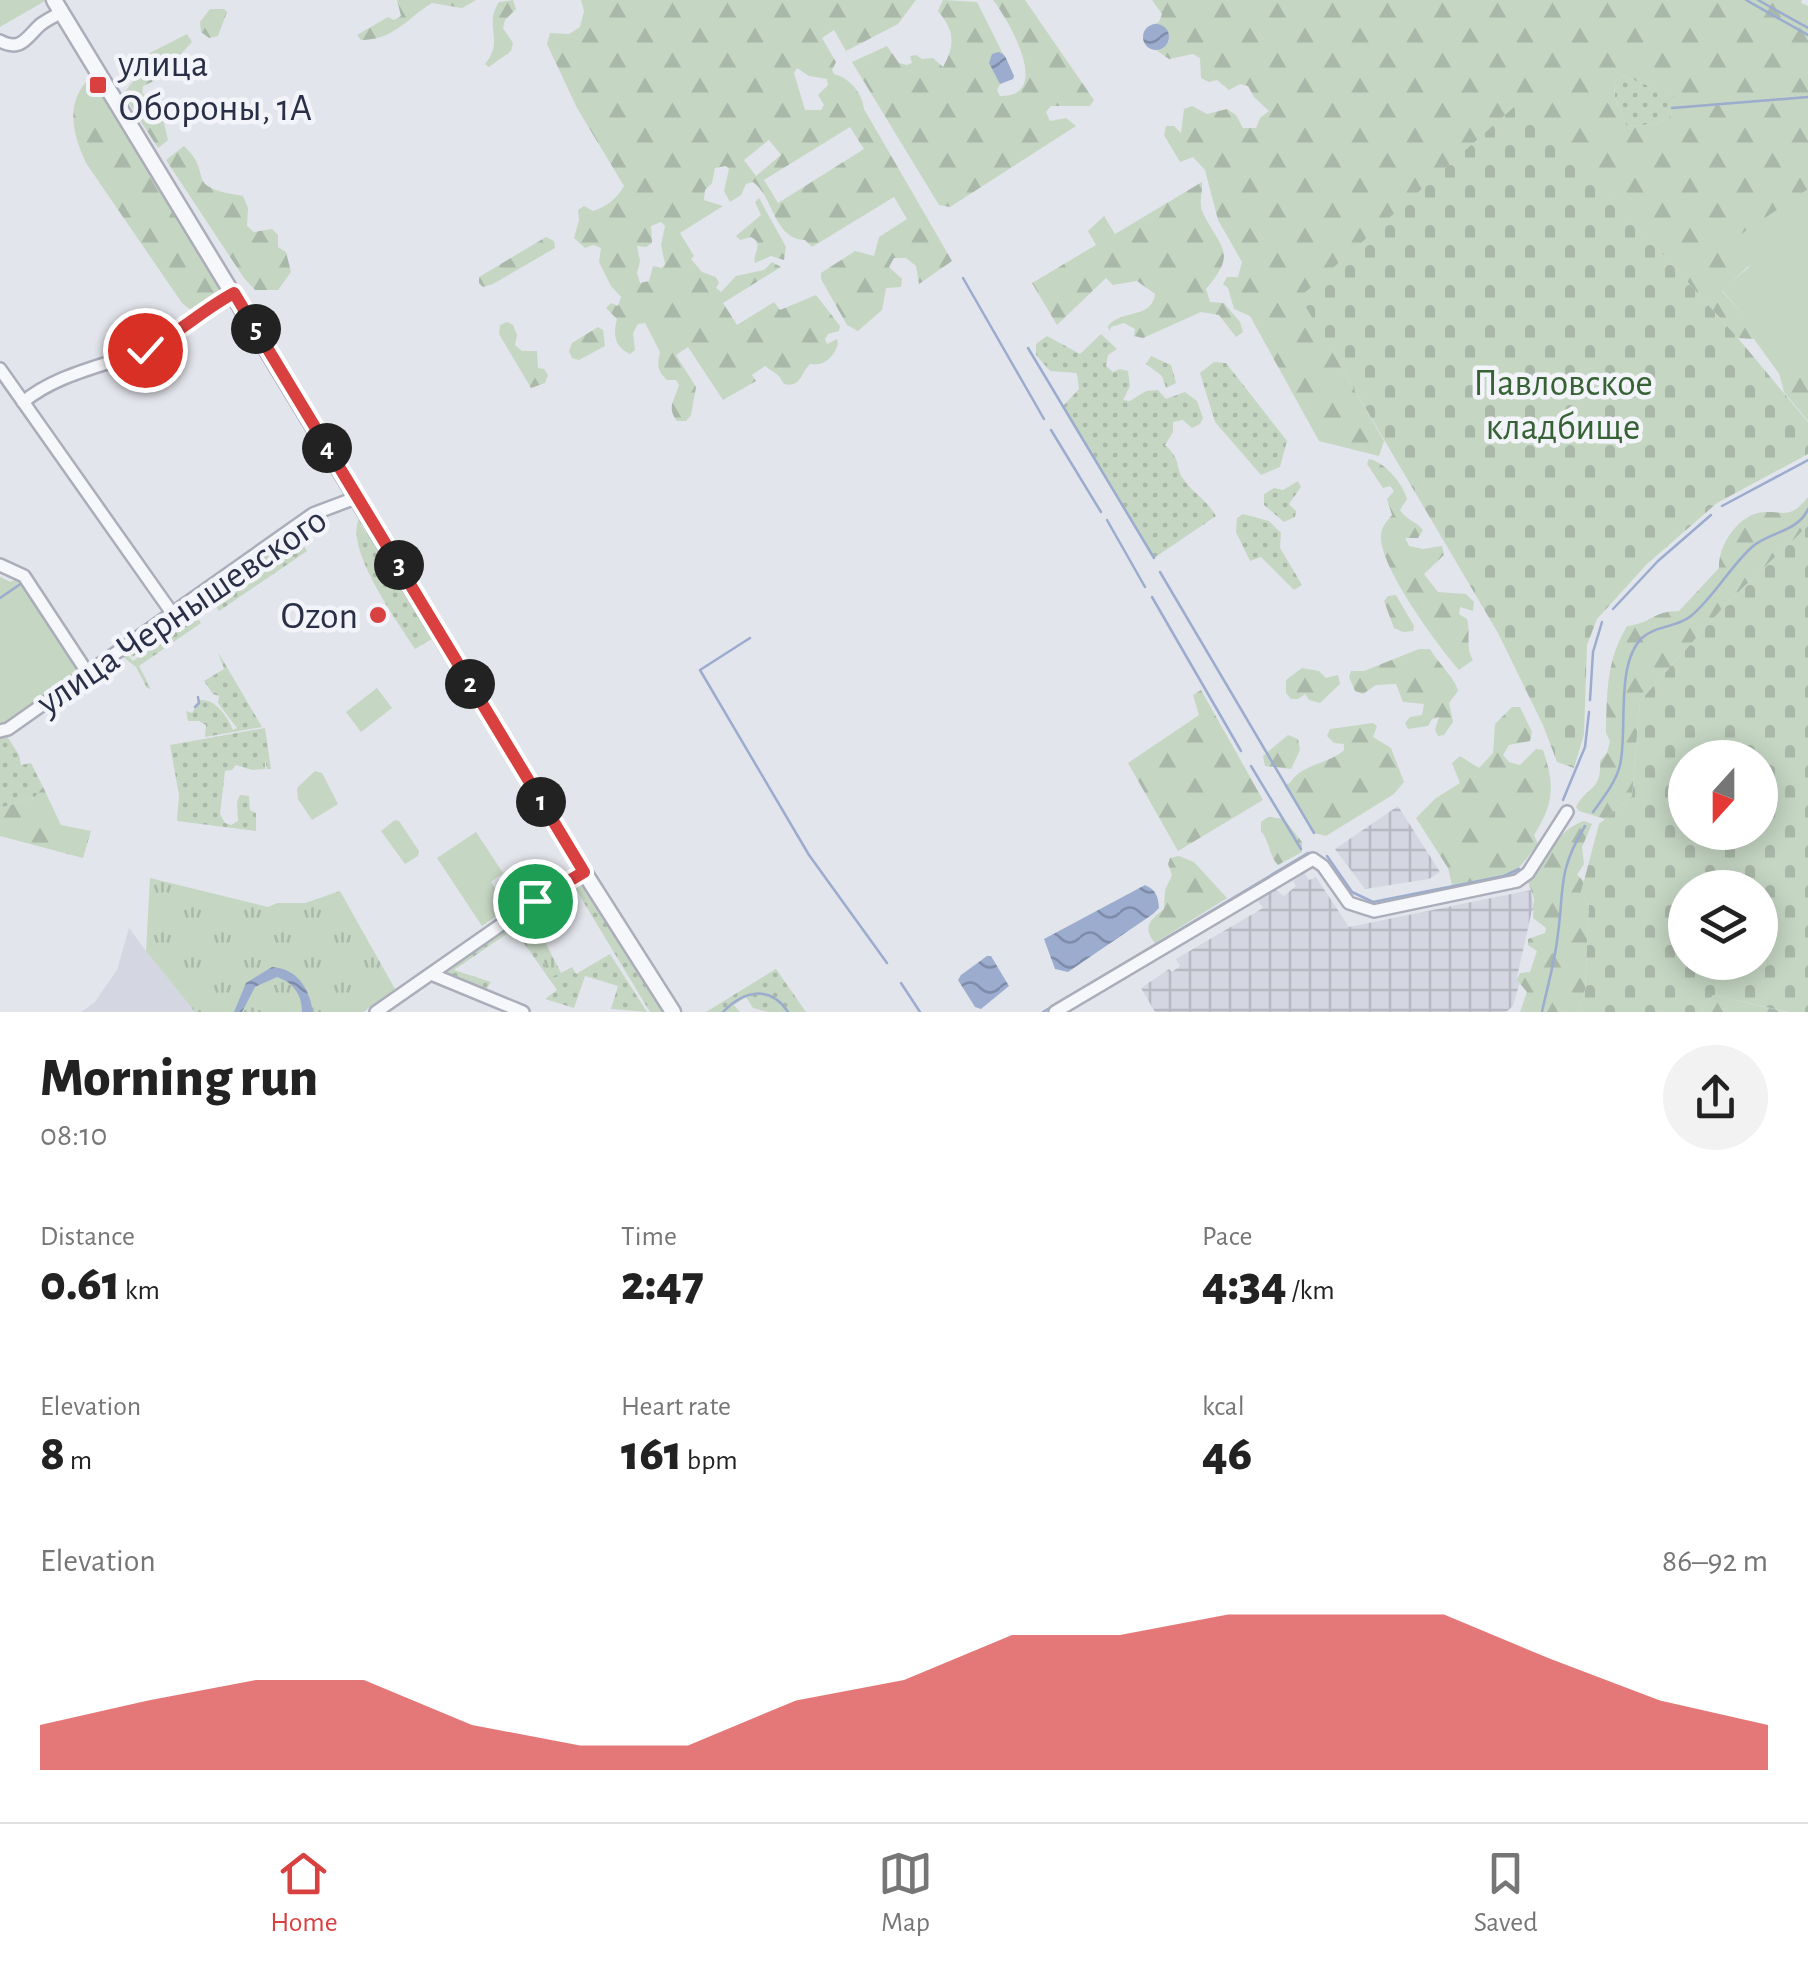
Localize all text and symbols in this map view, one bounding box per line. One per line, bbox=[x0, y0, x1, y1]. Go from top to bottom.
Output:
place label: улица Обороны, 1А bbox=[117, 46, 312, 128]
marker: улица Обороны, 1А bbox=[87, 74, 109, 96]
pin: 5 bbox=[231, 304, 281, 354]
pin bbox=[103, 308, 188, 393]
text: 5 bbox=[250, 315, 262, 343]
icon: check bbox=[118, 323, 173, 378]
park label: Павловское кладбище bbox=[1473, 365, 1653, 447]
pin: 4 bbox=[302, 423, 352, 473]
text: 4 bbox=[320, 434, 334, 462]
street label: улица Чернышевского bbox=[30, 501, 334, 723]
pin: 3 bbox=[374, 540, 424, 590]
text: 3 bbox=[393, 551, 405, 579]
place label: Ozon bbox=[281, 598, 358, 636]
marker: Ozon bbox=[367, 604, 389, 626]
pin: 2 bbox=[445, 659, 495, 709]
text: 2 bbox=[463, 670, 477, 698]
north arrow bbox=[1668, 740, 1778, 850]
map controls bbox=[1668, 740, 1778, 980]
pin: 1 bbox=[516, 777, 566, 827]
text: 1 bbox=[536, 788, 546, 816]
pin bbox=[493, 859, 578, 944]
button: layers bbox=[1668, 870, 1778, 980]
icon: arrive bbox=[508, 874, 563, 929]
button: share bbox=[1663, 1045, 1768, 1150]
text: Morning run bbox=[40, 1051, 318, 1106]
text: 08:10 bbox=[40, 1119, 107, 1151]
text: Distance bbox=[40, 1223, 135, 1251]
text: Time bbox=[621, 1223, 677, 1251]
text: Pace bbox=[1202, 1223, 1252, 1251]
text: 0.61 bbox=[40, 1259, 120, 1309]
text: 2:47 bbox=[621, 1259, 704, 1309]
text: 4:34 bbox=[1202, 1259, 1287, 1309]
text: km bbox=[120, 1277, 160, 1305]
text: /km bbox=[1287, 1277, 1335, 1305]
text: Elevation bbox=[40, 1393, 141, 1421]
text: Heart rate bbox=[621, 1393, 731, 1421]
text: kcal bbox=[1202, 1393, 1245, 1421]
text: 8 bbox=[40, 1429, 65, 1479]
text: 161 bbox=[621, 1429, 682, 1479]
text: 46 bbox=[1202, 1429, 1252, 1479]
text: m bbox=[65, 1447, 92, 1475]
text: bpm bbox=[682, 1447, 738, 1475]
text: Elevation bbox=[40, 1545, 156, 1577]
text: 86–92 m bbox=[1662, 1545, 1768, 1577]
tab: Home bbox=[270, 1846, 338, 1940]
tab: Map bbox=[878, 1846, 933, 1940]
tab: Saved bbox=[1474, 1846, 1538, 1940]

